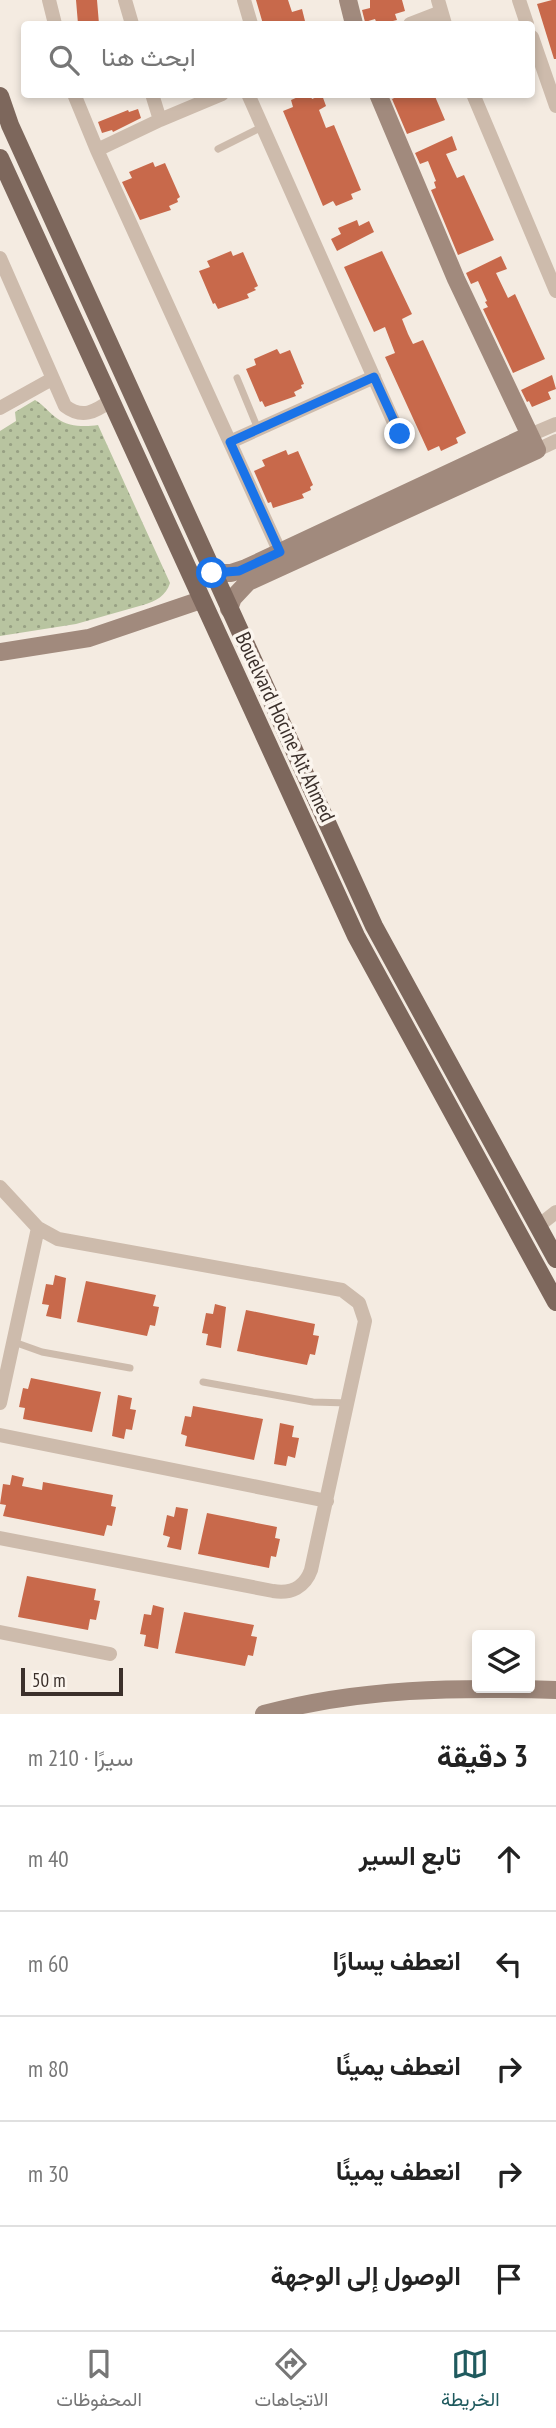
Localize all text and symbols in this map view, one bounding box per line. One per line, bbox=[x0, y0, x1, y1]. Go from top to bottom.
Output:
search box bbox=[21, 21, 535, 98]
text: ابحث هنا bbox=[101, 40, 196, 73]
icon: search bbox=[45, 41, 83, 79]
route end bbox=[384, 418, 415, 449]
route start bbox=[196, 557, 227, 588]
street label: Bouelvard Hocine Ait Ahmed bbox=[230, 628, 341, 826]
map controls bbox=[472, 1630, 535, 1693]
button: layers bbox=[472, 1630, 535, 1693]
scale bar bbox=[21, 1665, 122, 1697]
text: 50 m bbox=[32, 1668, 66, 1692]
text: 3 دقيقة bbox=[437, 1736, 528, 1775]
text: سيرًا · 210 m bbox=[28, 1743, 134, 1772]
text: تابع السير bbox=[359, 1839, 461, 1872]
icon: ahead bbox=[490, 1840, 528, 1878]
text: 40 m bbox=[28, 1844, 69, 1873]
text: انعطف يسارًا bbox=[333, 1944, 461, 1977]
icon: left bbox=[490, 1945, 528, 1983]
text: 60 m bbox=[28, 1949, 69, 1978]
text: انعطف يمينًا bbox=[336, 2049, 461, 2082]
icon: right bbox=[490, 2050, 528, 2088]
text: 80 m bbox=[28, 2054, 69, 2083]
text: انعطف يمينًا bbox=[336, 2154, 461, 2187]
icon: right bbox=[490, 2155, 528, 2193]
text: 30 m bbox=[28, 2159, 69, 2188]
text: الوصول إلى الوجهة bbox=[271, 2259, 461, 2292]
icon: arrive bbox=[490, 2260, 528, 2298]
tab: المحفوظات bbox=[56, 2345, 142, 2416]
tab: الاتجاهات bbox=[255, 2345, 328, 2416]
tab: الخريطة bbox=[441, 2345, 500, 2416]

